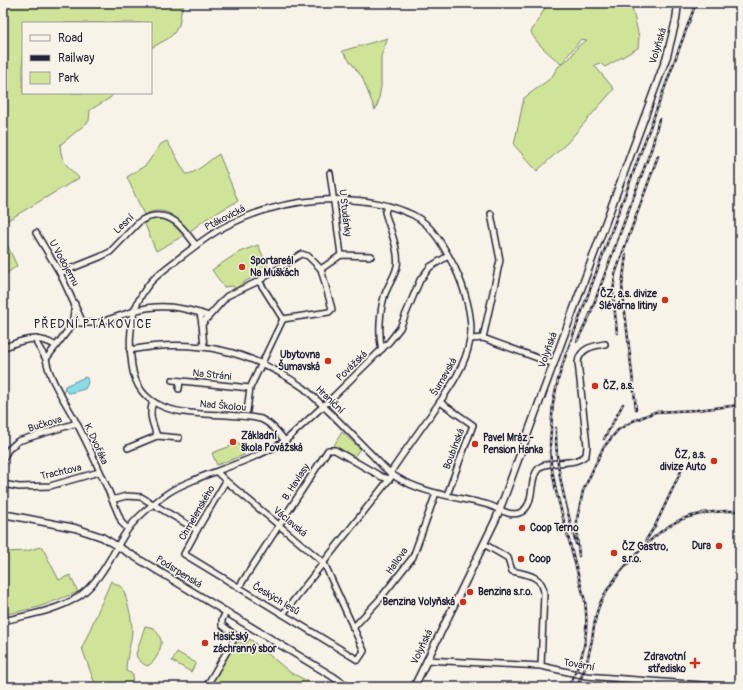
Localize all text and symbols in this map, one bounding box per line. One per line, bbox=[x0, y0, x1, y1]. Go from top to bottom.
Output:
legend bbox=[22, 22, 152, 94]
street label: Volyňská bbox=[647, 26, 669, 65]
text: Road bbox=[58, 31, 83, 46]
text: Railway bbox=[58, 51, 94, 66]
text: Park bbox=[58, 71, 79, 86]
street label: U Studánky bbox=[336, 189, 354, 238]
street label: Ptákovická bbox=[203, 203, 248, 233]
street label: Lesní bbox=[111, 211, 137, 236]
street label: U Vodojemu bbox=[46, 238, 82, 288]
place label: Sportareál Na Muškách bbox=[250, 255, 299, 279]
marker: Sportareál Na Muškách bbox=[237, 262, 247, 272]
place label: ČZ, a.s. divize Slévárna litiny bbox=[599, 286, 658, 312]
marker: ČZ, a.s. divize Slévárna litiny bbox=[660, 295, 670, 305]
district label: PŘEDNÍ PTÁKOVICE bbox=[34, 316, 152, 332]
street label: Volyňská bbox=[536, 330, 560, 369]
street label: Povážská bbox=[334, 348, 370, 384]
place label: Ubytovna Šumavská bbox=[278, 349, 320, 373]
street label: Šumavská bbox=[427, 355, 460, 398]
marker: Ubytovna Šumavská bbox=[323, 356, 333, 366]
street label: Na Stráni bbox=[192, 367, 232, 383]
place label: ČZ, a.s. bbox=[603, 378, 634, 392]
marker: ČZ, a.s. bbox=[590, 381, 600, 391]
street label: Hraniční bbox=[313, 383, 347, 417]
street label: Nad Školou bbox=[199, 396, 247, 414]
street label: Bučkova bbox=[27, 413, 64, 435]
street label: K. Dvořáka bbox=[81, 422, 111, 467]
street label: Boubínská bbox=[441, 427, 467, 471]
place label: Základní škola Povážská bbox=[241, 430, 303, 454]
place label: Pavel Mráz - Pension Hanka bbox=[483, 432, 544, 456]
marker: Základní škola Povážská bbox=[228, 437, 238, 447]
marker: Pavel Mráz - Pension Hanka bbox=[470, 439, 480, 449]
place label: ČZ, a.s. divize Auto bbox=[660, 447, 707, 473]
marker: ČZ, a.s. divize Auto bbox=[709, 456, 719, 466]
street label: Trachtova bbox=[39, 461, 83, 483]
street label: B. Havlasy bbox=[280, 461, 313, 503]
street label: Chmelenského bbox=[176, 483, 218, 543]
street label: Václavská bbox=[271, 504, 310, 540]
place label: Coop Terno bbox=[530, 522, 579, 534]
marker: Coop Terno bbox=[517, 523, 527, 533]
place label: ČZ Gastro, s.r.o. bbox=[622, 539, 669, 565]
place label: Dura bbox=[692, 540, 711, 552]
marker: Dura bbox=[714, 541, 724, 551]
street label: Hallova bbox=[383, 545, 411, 577]
marker: ČZ Gastro, s.r.o. bbox=[609, 548, 619, 558]
street label: Podsrpenská bbox=[154, 553, 205, 591]
place label: Coop bbox=[529, 553, 551, 565]
marker: Coop bbox=[516, 554, 526, 564]
street label: Českých lesů bbox=[250, 579, 302, 618]
place label: Benzina s.r.o. bbox=[478, 586, 533, 598]
marker: Benzina s.r.o. bbox=[465, 587, 475, 597]
place label: Benzina Volyňská bbox=[383, 596, 455, 608]
marker: Benzina Volyňská bbox=[458, 597, 468, 607]
street label: Volyňská bbox=[408, 627, 436, 666]
place label: Hasičský záchranný sbor bbox=[213, 631, 277, 655]
marker: Hasičský záchranný sbor bbox=[200, 638, 210, 648]
place label: Zdravotní středisko bbox=[644, 651, 687, 675]
street label: Tovární bbox=[562, 656, 596, 674]
marker: Zdravotní středisko bbox=[689, 657, 701, 669]

